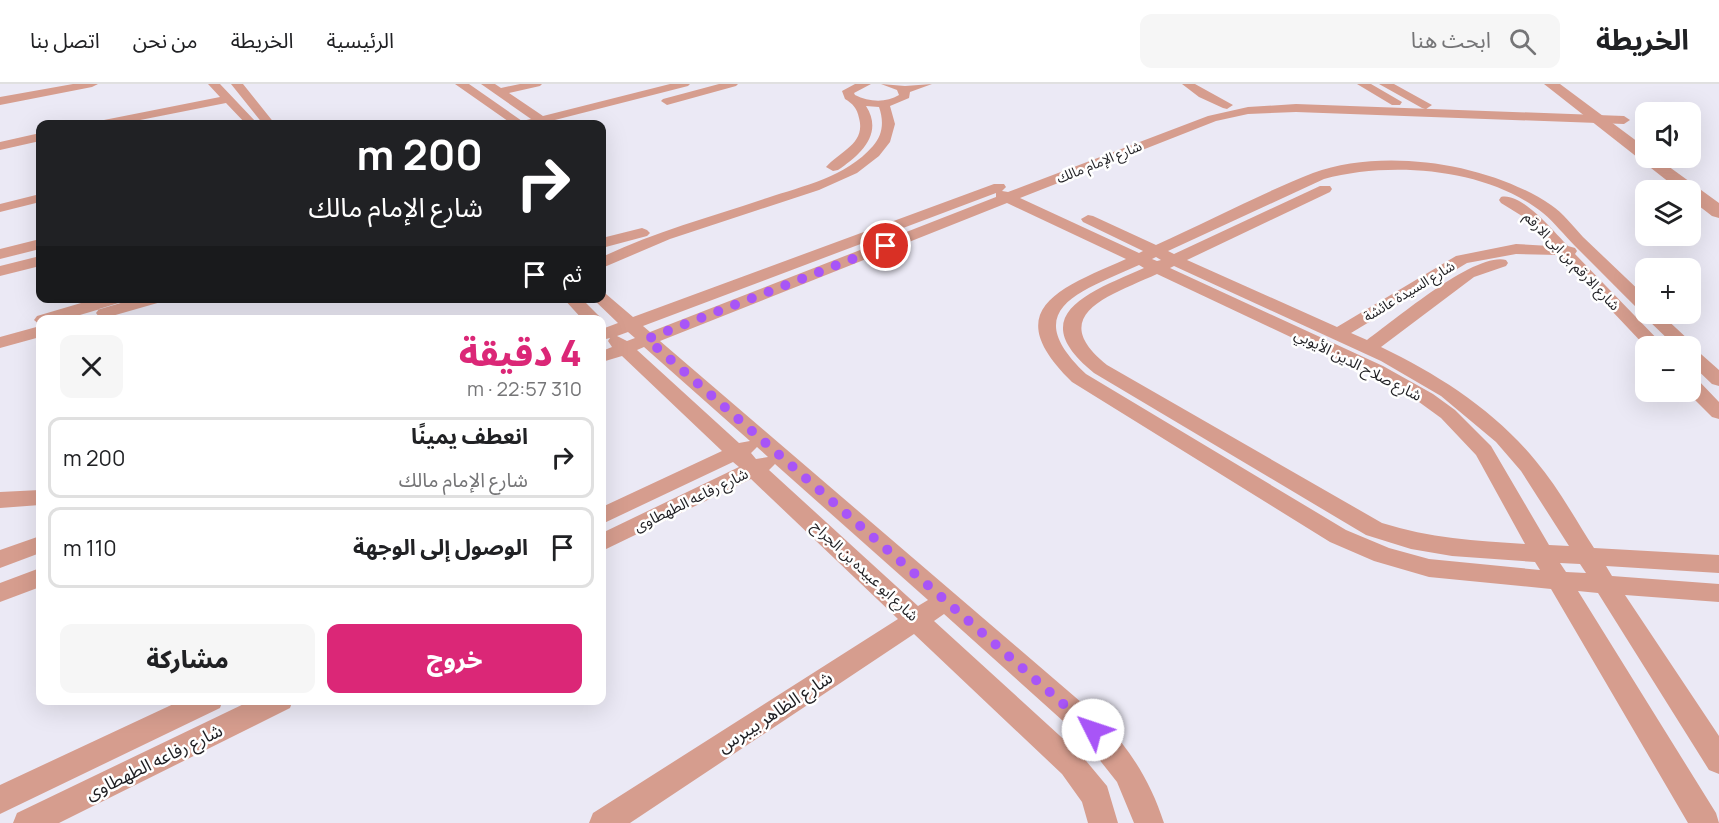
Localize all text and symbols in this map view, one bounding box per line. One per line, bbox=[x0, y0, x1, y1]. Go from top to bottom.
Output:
search box bbox=[1140, 14, 1560, 68]
text: الخريطة bbox=[1596, 20, 1689, 58]
text: ابحث هنا bbox=[1411, 25, 1491, 55]
icon: search bbox=[1506, 25, 1539, 58]
text: اتصل بنا bbox=[30, 26, 100, 54]
text: من نحن bbox=[133, 26, 198, 54]
text: الخريطة bbox=[231, 26, 294, 54]
text: الرئيسية bbox=[327, 26, 394, 54]
map controls bbox=[1635, 102, 1701, 402]
button: sound bbox=[1635, 102, 1701, 168]
text: 200 m bbox=[357, 125, 483, 183]
street label: شارع الإمام مالك bbox=[1053, 136, 1145, 189]
icon: right bbox=[504, 144, 582, 222]
button: layers bbox=[1635, 180, 1701, 246]
text: شارع الإمام مالك bbox=[308, 188, 483, 225]
street label: شارع الارقم بن ابى الارقم bbox=[1519, 207, 1625, 316]
pin bbox=[860, 220, 911, 271]
icon: arrive bbox=[869, 229, 902, 262]
street label: شارع السيدة عائشة bbox=[1359, 256, 1459, 327]
icon: arrive bbox=[518, 258, 551, 291]
button: + bbox=[1635, 258, 1701, 324]
text: ثم bbox=[563, 259, 582, 289]
street label: شارع صلاح الدين الأيوبي bbox=[1290, 323, 1426, 408]
text: 4 دقيقة bbox=[459, 328, 582, 377]
button: close bbox=[60, 335, 123, 398]
button: − bbox=[1635, 336, 1701, 402]
text: 310 m · 22:57 bbox=[467, 375, 582, 402]
text: انعطف يمينًا bbox=[411, 421, 528, 451]
icon: right bbox=[546, 441, 579, 474]
text: 200 m bbox=[63, 443, 125, 473]
street label: شارع رفاعه الطهطاوى bbox=[630, 463, 753, 538]
text: شارع الإمام مالك bbox=[399, 466, 528, 493]
street label: شارع ابو عبيده بن الجراح bbox=[806, 516, 923, 627]
icon: arrive bbox=[546, 531, 579, 564]
text: الوصول إلى الوجهة bbox=[353, 532, 528, 562]
text: 110 m bbox=[63, 533, 117, 563]
button: مشاركة bbox=[60, 624, 315, 693]
button: خروج bbox=[327, 624, 582, 693]
street label: شارع الظاهر بيبرس bbox=[712, 665, 838, 760]
position arrow bbox=[1061, 698, 1125, 762]
street label: شارع رفاعه الطهطاوى bbox=[81, 717, 228, 807]

